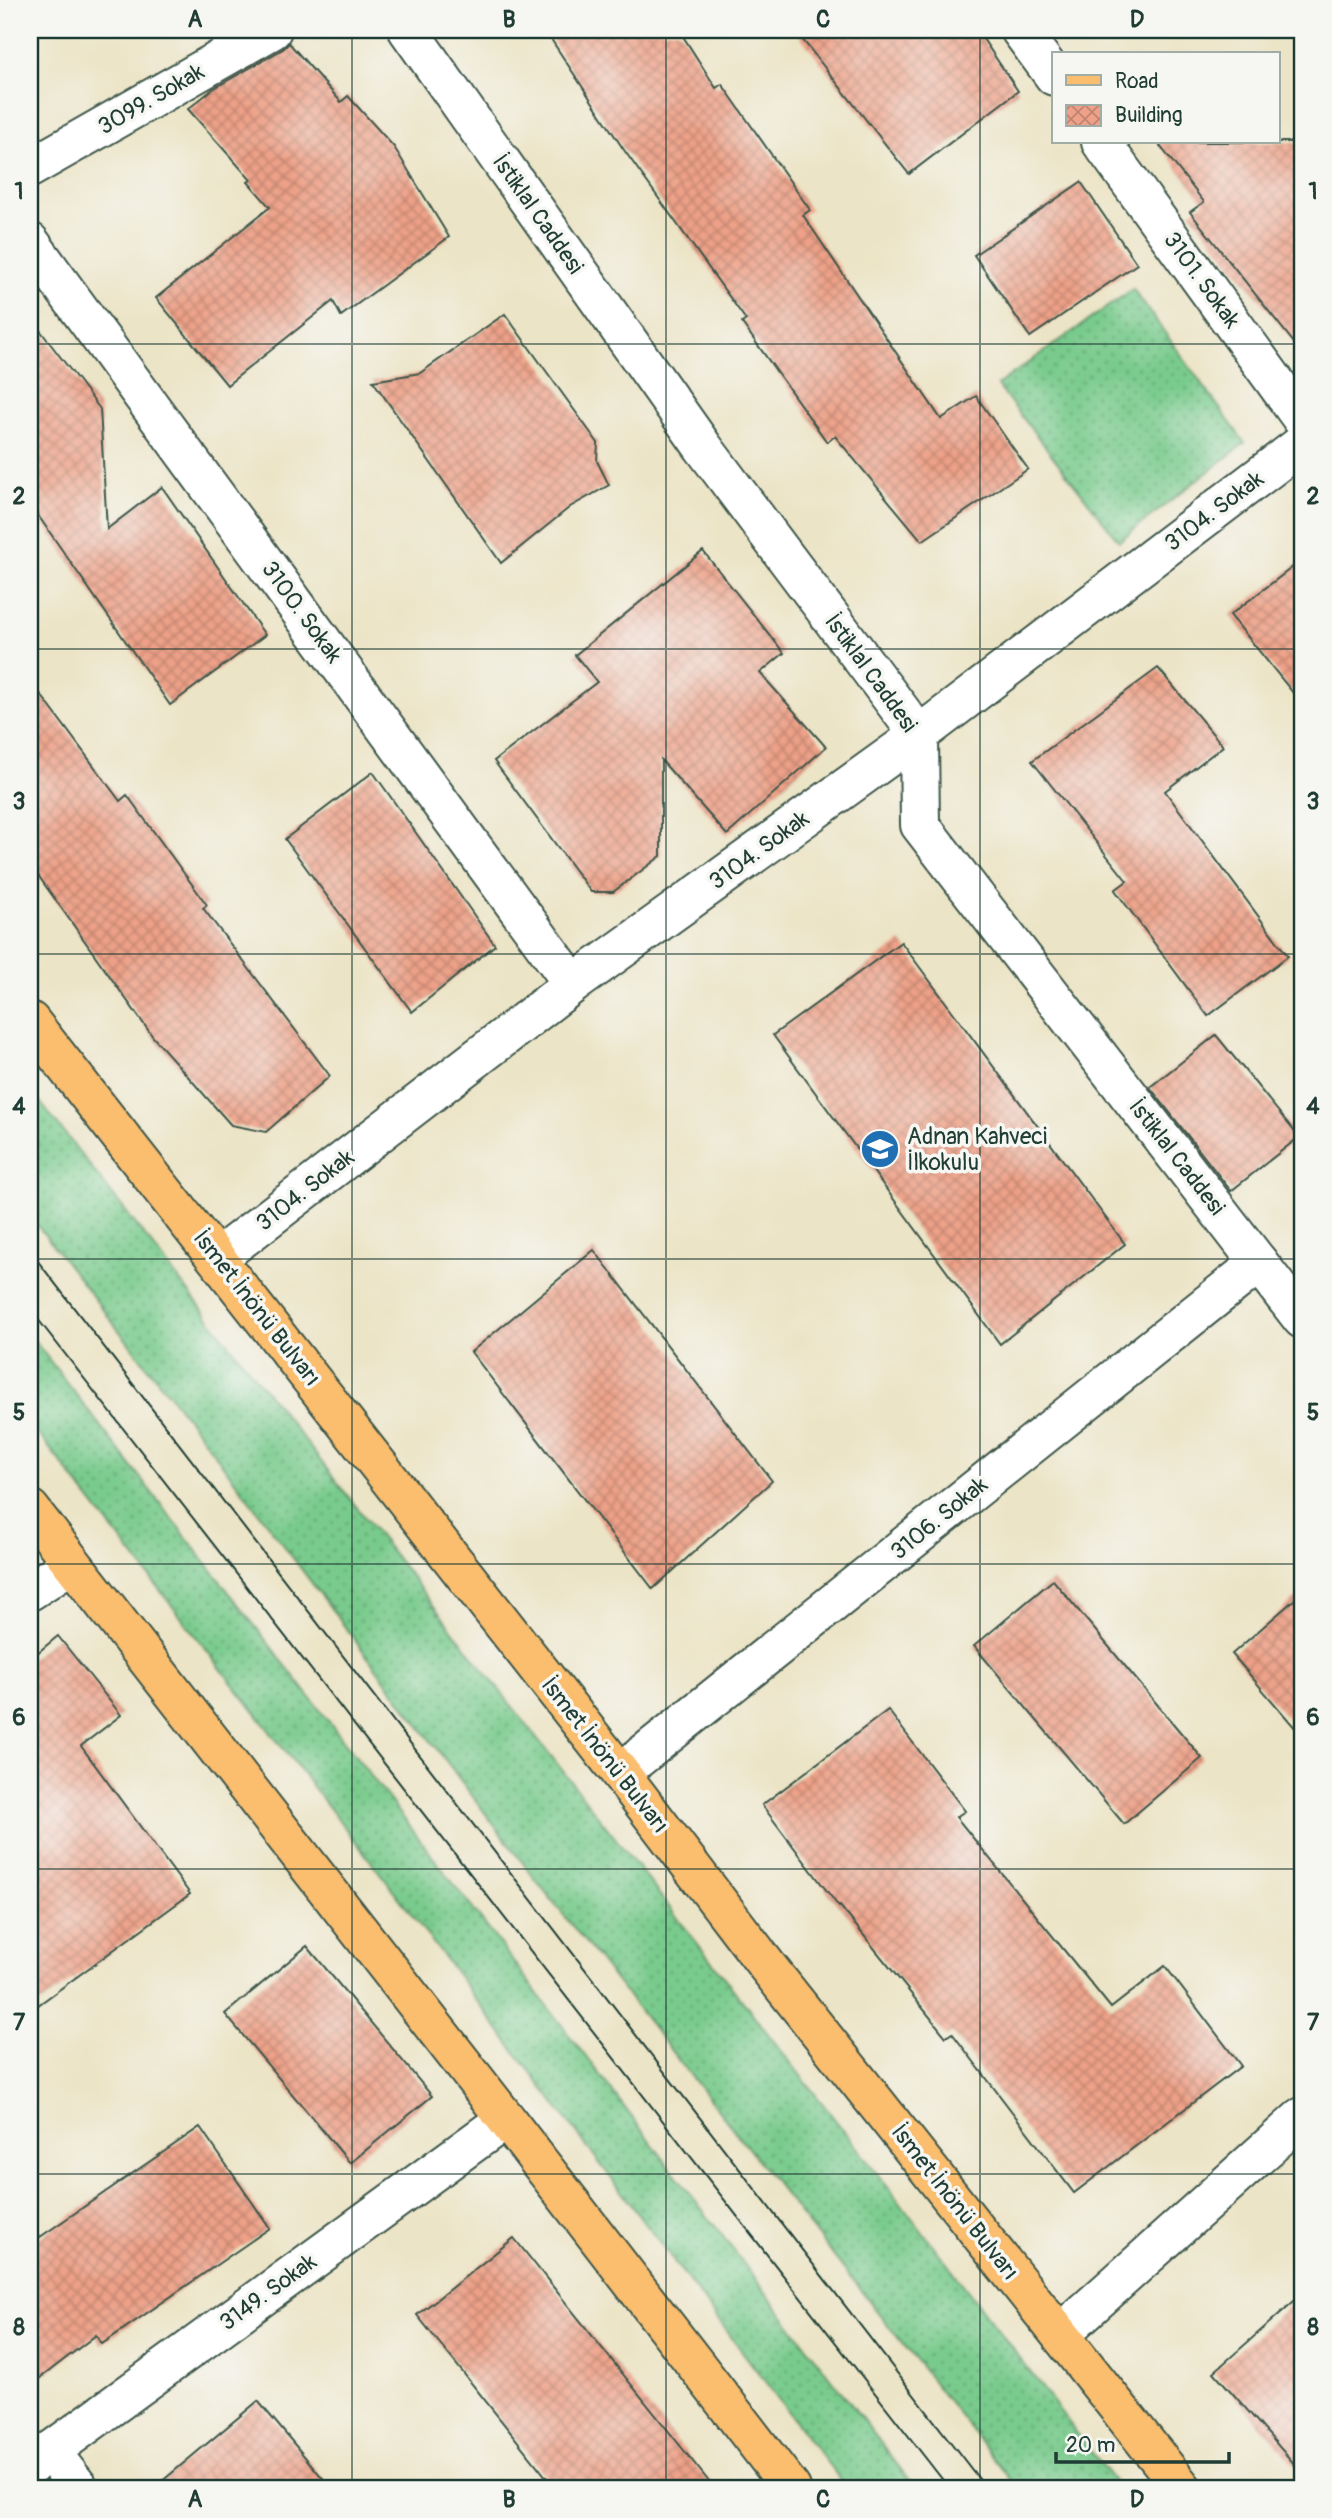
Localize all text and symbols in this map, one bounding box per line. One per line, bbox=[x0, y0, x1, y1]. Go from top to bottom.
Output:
text: A bbox=[188, 5, 203, 34]
text: B bbox=[502, 5, 516, 34]
text: C bbox=[816, 5, 830, 34]
text: D bbox=[1130, 5, 1144, 34]
legend bbox=[1052, 52, 1280, 144]
street label: 3099. Sokak bbox=[93, 57, 210, 141]
text: Road bbox=[1115, 68, 1159, 95]
text: Building bbox=[1115, 102, 1182, 129]
street label: İstiklal Caddesi bbox=[486, 148, 590, 280]
text: 1 bbox=[15, 177, 24, 206]
text: 1 bbox=[1309, 177, 1318, 206]
street label: 3101. Sokak bbox=[1157, 226, 1247, 334]
street label: 3104. Sokak bbox=[1159, 464, 1270, 558]
text: 2 bbox=[13, 482, 26, 511]
text: 2 bbox=[1307, 482, 1320, 511]
street label: 3100. Sokak bbox=[255, 555, 349, 669]
street label: İstiklal Caddesi bbox=[818, 608, 924, 738]
text: 3 bbox=[13, 787, 25, 816]
text: 3 bbox=[1307, 787, 1319, 816]
street label: 3104. Sokak bbox=[703, 804, 815, 896]
text: 4 bbox=[12, 1092, 26, 1121]
text: 4 bbox=[1306, 1092, 1320, 1121]
street label: İstiklal Caddesi bbox=[1123, 1093, 1231, 1221]
place label: Adnan Kahveci İlkokulu bbox=[907, 1122, 1047, 1177]
school or university icon: Adnan Kahveci İlkokulu bbox=[859, 1128, 901, 1170]
street label: 3104. Sokak bbox=[250, 1142, 360, 1237]
street label: İsmet İnönü Bulvarı bbox=[187, 1224, 327, 1392]
text: 5 bbox=[13, 1398, 25, 1427]
text: 5 bbox=[1307, 1398, 1319, 1427]
street label: 3106. Sokak bbox=[885, 1470, 994, 1566]
street label: İsmet İnönü Bulvarı bbox=[535, 1671, 675, 1839]
text: 6 bbox=[12, 1703, 26, 1732]
text: 6 bbox=[1306, 1703, 1320, 1732]
text: 7 bbox=[13, 2008, 26, 2037]
text: 7 bbox=[1307, 2008, 1320, 2037]
street label: İsmet İnönü Bulvarı bbox=[885, 2118, 1025, 2286]
street label: 3149. Sokak bbox=[214, 2247, 322, 2337]
text: 8 bbox=[13, 2313, 25, 2342]
text: 8 bbox=[1307, 2313, 1319, 2342]
scale bar bbox=[1056, 2420, 1229, 2464]
text: 20 m bbox=[1066, 2432, 1115, 2459]
text: A bbox=[188, 2485, 203, 2514]
text: B bbox=[502, 2485, 516, 2514]
text: C bbox=[816, 2485, 830, 2514]
text: D bbox=[1130, 2485, 1144, 2514]

